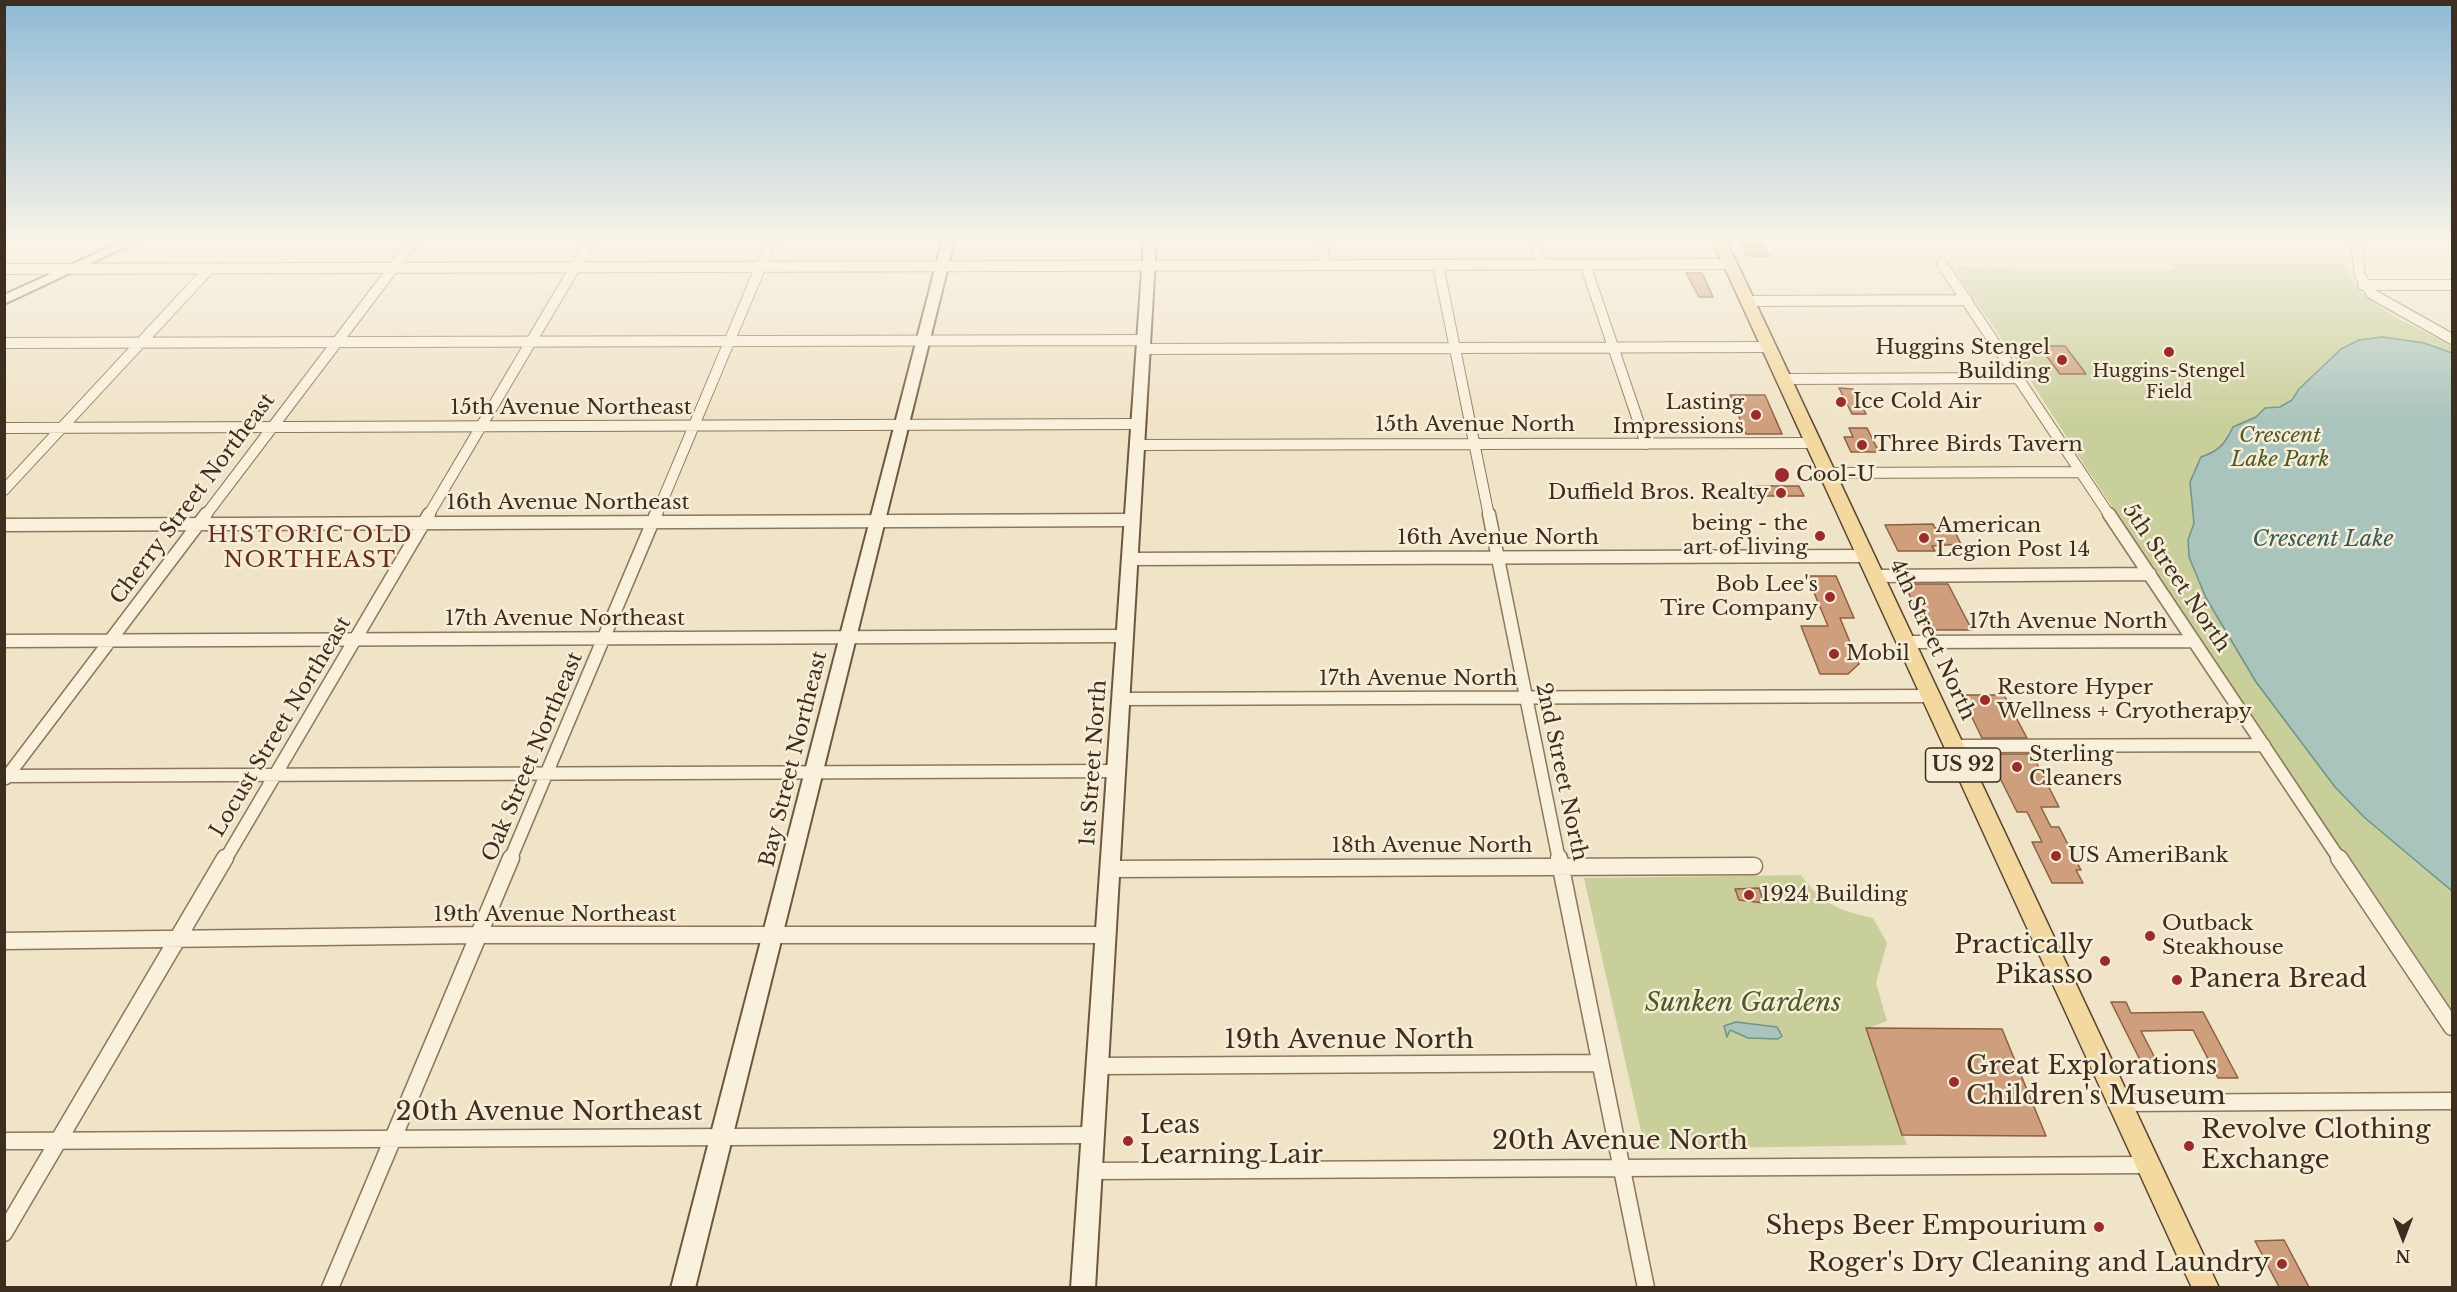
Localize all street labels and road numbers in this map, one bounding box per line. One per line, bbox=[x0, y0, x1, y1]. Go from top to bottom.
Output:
street label: Cherry Street Northeast bbox=[105, 389, 281, 609]
street label: 15th Avenue Northeast bbox=[450, 395, 692, 421]
street label: 15th Avenue North bbox=[1375, 412, 1575, 438]
street label: 16th Avenue Northeast bbox=[447, 490, 689, 516]
street label: 5th Street North bbox=[2117, 499, 2235, 657]
street label: 16th Avenue North bbox=[1397, 525, 1599, 551]
street label: 4th Street North bbox=[1884, 556, 1980, 724]
street label: 17th Avenue Northeast bbox=[445, 606, 685, 632]
street label: 17th Avenue North bbox=[1969, 609, 2167, 635]
street label: Locust Street Northeast bbox=[205, 612, 357, 842]
street label: Oak Street Northeast bbox=[477, 648, 589, 866]
street label: Bay Street Northeast bbox=[755, 648, 833, 870]
street label: 17th Avenue North bbox=[1319, 666, 1517, 692]
street label: 1st Street North bbox=[1076, 679, 1112, 847]
street label: 2nd Street North bbox=[1530, 681, 1592, 863]
road number: US 92 bbox=[1926, 748, 2000, 782]
street label: 18th Avenue North bbox=[1332, 833, 1532, 859]
street label: 19th Avenue Northeast bbox=[434, 902, 676, 928]
street label: 19th Avenue North bbox=[1224, 1025, 1474, 1057]
street label: 20th Avenue Northeast bbox=[396, 1097, 702, 1129]
street label: 20th Avenue North bbox=[1492, 1126, 1748, 1158]

